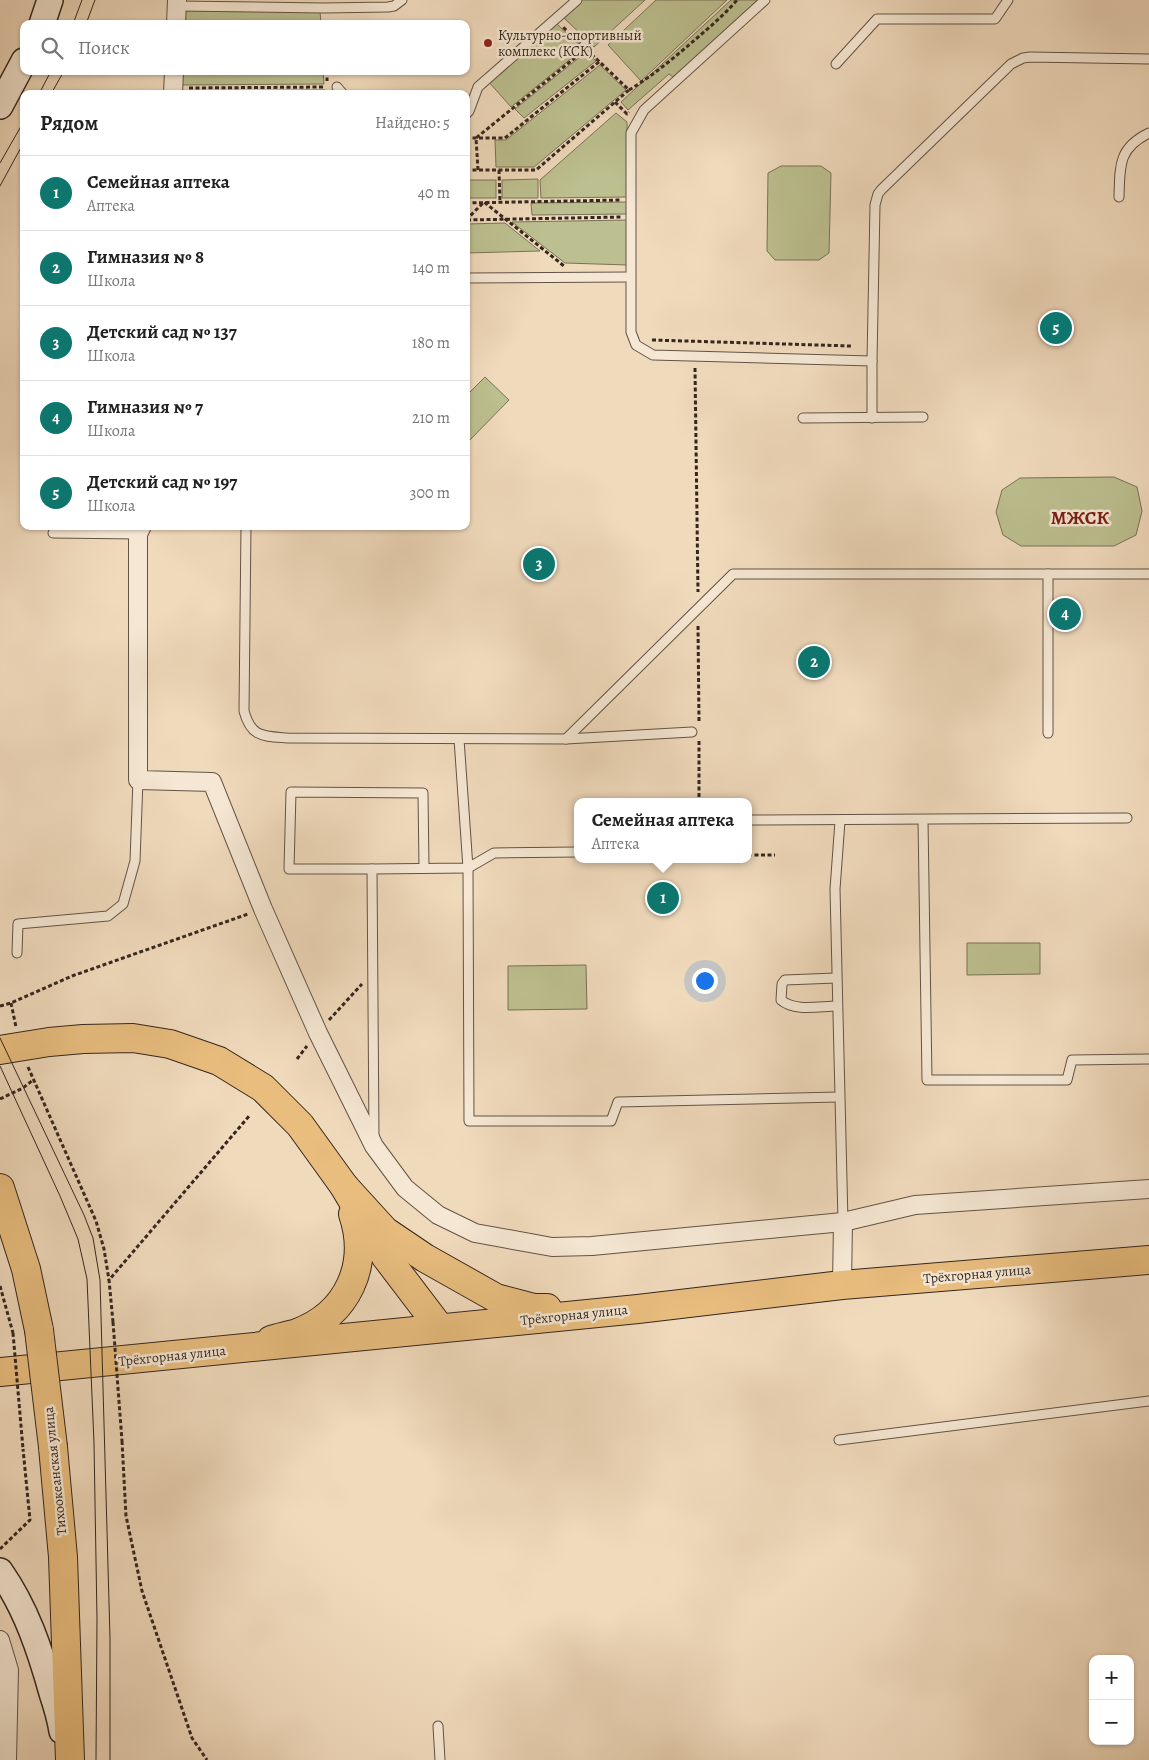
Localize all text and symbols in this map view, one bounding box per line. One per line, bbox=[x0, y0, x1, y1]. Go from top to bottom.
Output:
search box bbox=[20, 20, 470, 75]
place label: Культурно-спортивный комплекс (КСК) bbox=[498, 26, 642, 61]
icon: search bbox=[38, 34, 66, 62]
text: Поиск bbox=[78, 35, 130, 61]
marker: Культурно-спортивный комплекс (КСК) bbox=[482, 37, 494, 49]
text: Рядом bbox=[40, 109, 98, 137]
text: Найдено: 5 bbox=[375, 112, 450, 134]
text: Семейная аптека bbox=[87, 169, 230, 195]
text: 1 bbox=[53, 182, 59, 204]
text: 40 m bbox=[418, 182, 450, 204]
text: Аптека bbox=[87, 195, 135, 217]
text: Гимназия № 8 bbox=[87, 244, 204, 270]
text: 2 bbox=[52, 257, 60, 279]
text: 140 m bbox=[412, 257, 450, 279]
text: Школа bbox=[87, 270, 135, 292]
pin: 5 bbox=[1040, 309, 1072, 347]
text: Детский сад № 137 bbox=[87, 319, 237, 345]
text: 3 bbox=[53, 332, 59, 354]
text: 180 m bbox=[412, 332, 450, 354]
text: Школа bbox=[87, 345, 135, 367]
text: Гимназия № 7 bbox=[87, 394, 203, 420]
text: 4 bbox=[52, 407, 60, 429]
text: 210 m bbox=[412, 407, 450, 429]
text: Школа bbox=[87, 420, 135, 442]
text: Детский сад № 197 bbox=[87, 469, 237, 495]
text: 5 bbox=[53, 482, 59, 504]
text: 300 m bbox=[410, 482, 450, 504]
text: Школа bbox=[87, 495, 135, 517]
district label: МЖСК bbox=[1051, 505, 1110, 531]
pin: 3 bbox=[523, 545, 555, 583]
pin: 4 bbox=[1049, 595, 1081, 633]
pin: 2 bbox=[798, 643, 830, 681]
popup bbox=[574, 798, 752, 863]
text: Семейная аптека bbox=[592, 807, 734, 833]
text: Аптека bbox=[592, 833, 640, 855]
pin: 1 bbox=[647, 879, 679, 917]
your location bbox=[692, 968, 718, 994]
street label: Трёхгорная улица bbox=[923, 1260, 1032, 1288]
street label: Трёхгорная улица bbox=[519, 1300, 629, 1330]
street label: Трёхгорная улица bbox=[117, 1341, 227, 1371]
street label: Тихоокеанская улица bbox=[39, 1405, 71, 1536]
map controls bbox=[1089, 1655, 1134, 1745]
button: + bbox=[1089, 1655, 1134, 1700]
button: − bbox=[1089, 1700, 1134, 1745]

